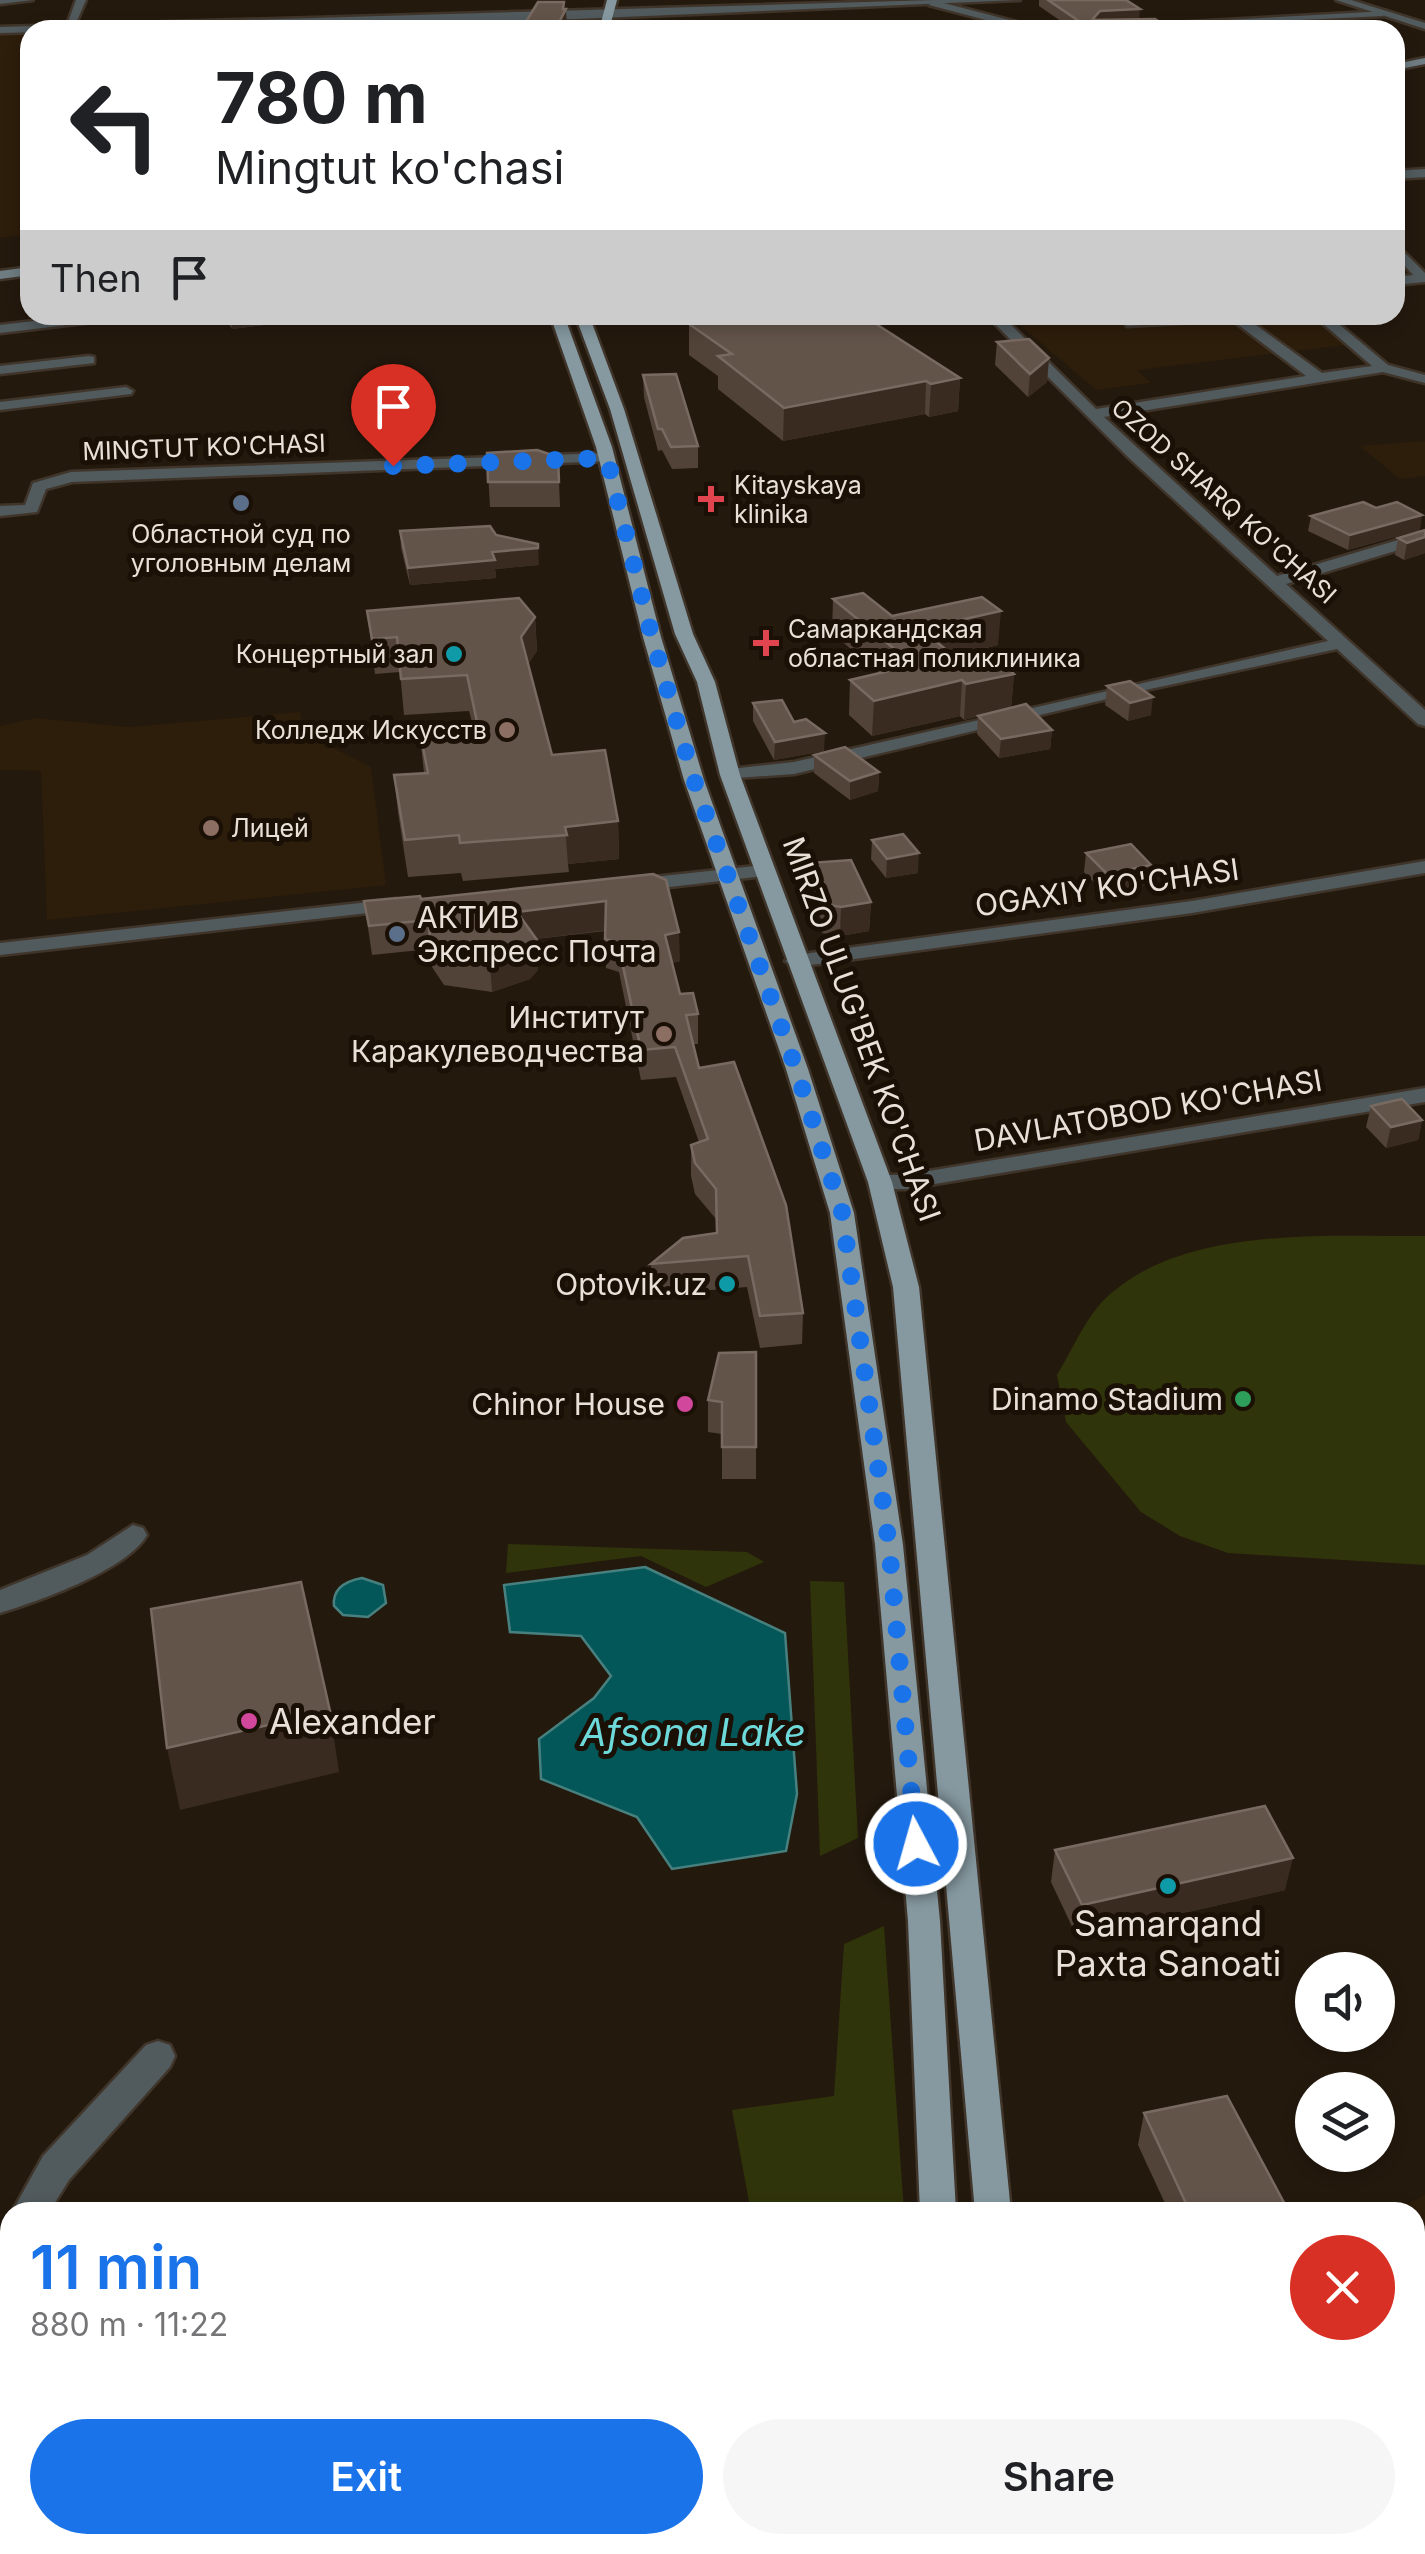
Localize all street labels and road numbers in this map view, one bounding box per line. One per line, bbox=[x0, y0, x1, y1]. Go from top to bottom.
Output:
street label: OZOD SHARQ KO'CHASI bbox=[1106, 392, 1342, 610]
street label: MINGTUT KO'CHASI bbox=[82, 428, 326, 466]
street label: MIRZO ULUG'BEK KO'CHASI bbox=[776, 832, 948, 1226]
street label: OGAXIY KO'CHASI bbox=[973, 851, 1241, 923]
street label: DAVLATOBOD KO'CHASI bbox=[971, 1062, 1325, 1158]

